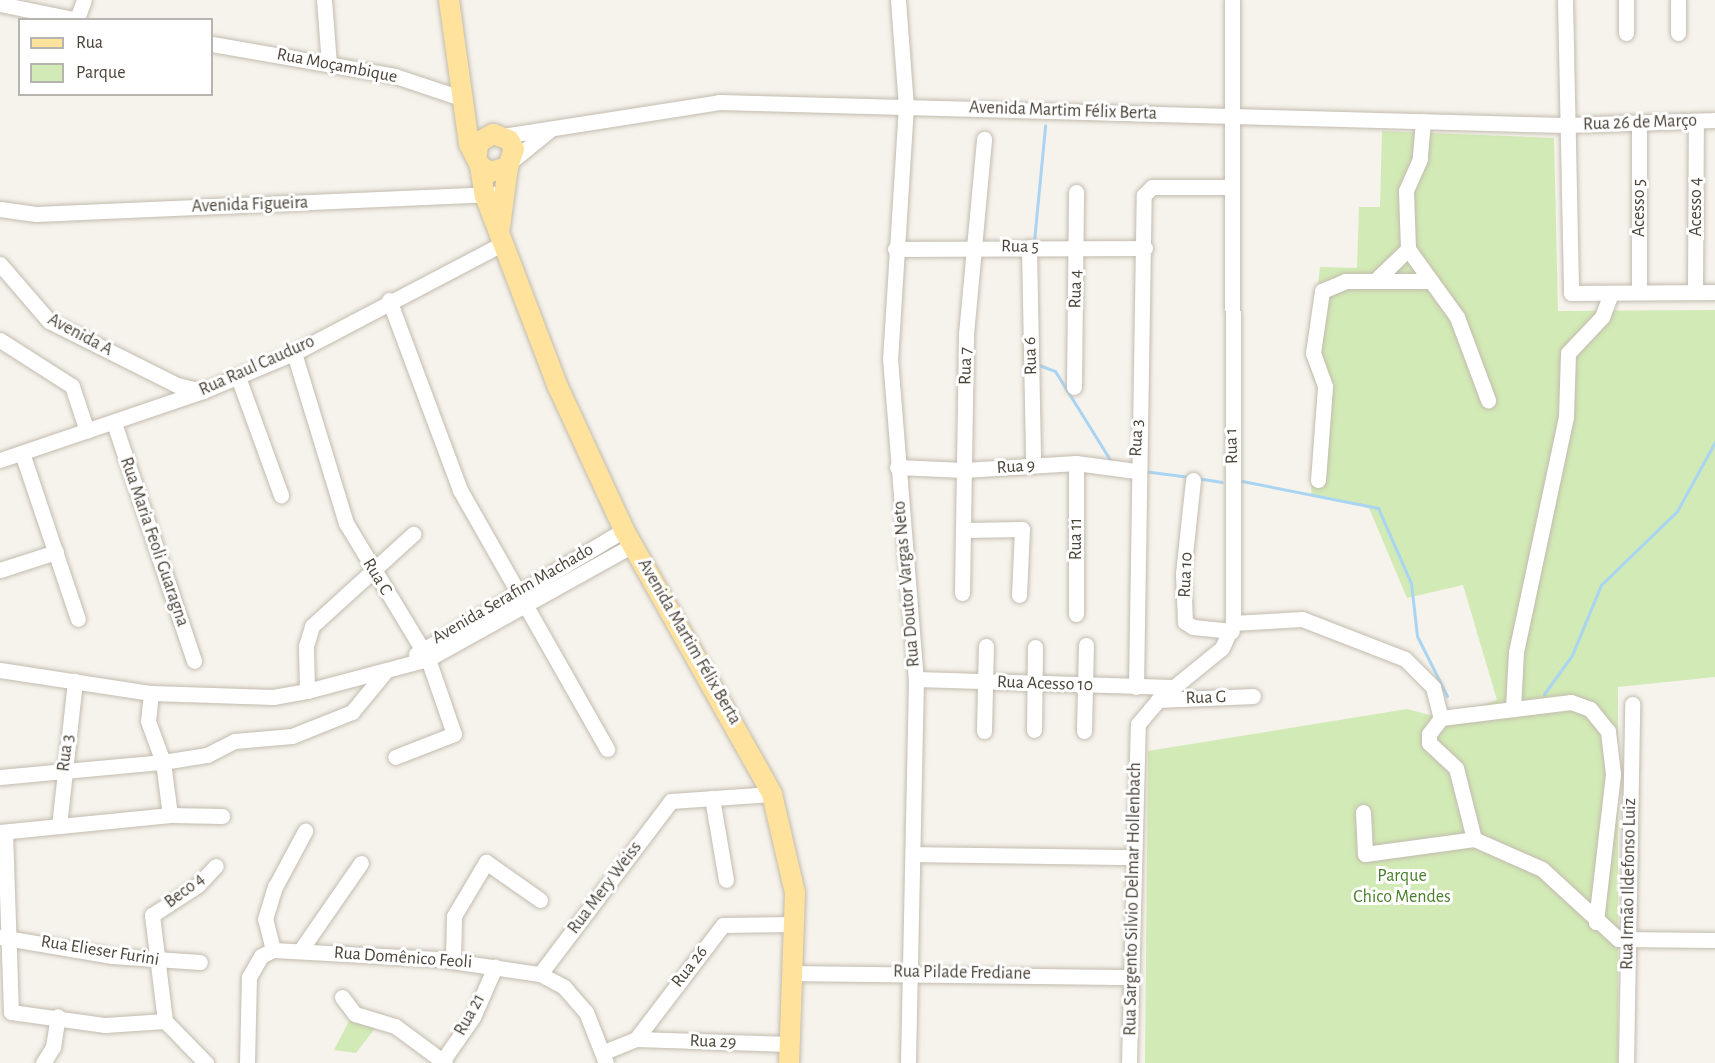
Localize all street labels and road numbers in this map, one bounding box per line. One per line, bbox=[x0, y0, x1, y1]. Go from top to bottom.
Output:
street label: Rua Moçambique bbox=[275, 44, 399, 88]
street label: Avenida Martim Félix Berta bbox=[969, 97, 1157, 125]
street label: Rua 26 de Março bbox=[1583, 110, 1697, 136]
street label: Acesso 4 bbox=[1685, 177, 1707, 237]
street label: Acesso 5 bbox=[1628, 179, 1650, 237]
street label: Avenida Figueira bbox=[191, 192, 309, 218]
street label: Rua 5 bbox=[1001, 236, 1039, 258]
street label: Rua 4 bbox=[1065, 269, 1087, 309]
street label: Avenida A bbox=[44, 309, 116, 361]
street label: Rua Raul Cauduro bbox=[196, 331, 318, 401]
street label: Rua 6 bbox=[1020, 336, 1042, 376]
street label: Rua 7 bbox=[955, 347, 977, 385]
street label: Rua 3 bbox=[1125, 419, 1149, 457]
street label: Rua 1 bbox=[1221, 427, 1243, 465]
street label: Rua Maria Feoli Guaragna bbox=[115, 454, 193, 630]
street label: Rua 9 bbox=[996, 455, 1036, 479]
street label: Rua Doutor Vargas Neto bbox=[889, 500, 925, 668]
street label: Rua 11 bbox=[1065, 518, 1087, 560]
street label: Avenida Serafim Machado bbox=[429, 539, 597, 649]
street label: Rua 10 bbox=[1174, 552, 1198, 598]
street label: Rua C bbox=[358, 555, 396, 599]
street label: Avenida Martim Félix Berta bbox=[633, 555, 745, 729]
street label: Rua Acesso 10 bbox=[997, 672, 1093, 696]
street label: Rua G bbox=[1185, 686, 1227, 710]
street label: Rua 3 bbox=[53, 733, 79, 773]
street label: Rua Sargento Silvio Delmar Hollenbach bbox=[1120, 762, 1146, 1036]
street label: Rua Irmão Ildefonso Luiz bbox=[1617, 798, 1641, 970]
street label: Rua Mery Weiss bbox=[563, 838, 647, 938]
street label: Beco 4 bbox=[160, 869, 210, 913]
street label: Rua Elieser Furini bbox=[39, 931, 161, 971]
street label: Rua Domênico Feoli bbox=[333, 942, 473, 974]
street label: Rua 26 bbox=[667, 942, 713, 992]
street label: Rua Pilade Frediane bbox=[893, 961, 1031, 985]
street label: Rua 21 bbox=[450, 990, 490, 1040]
street label: Rua 29 bbox=[689, 1030, 737, 1054]

